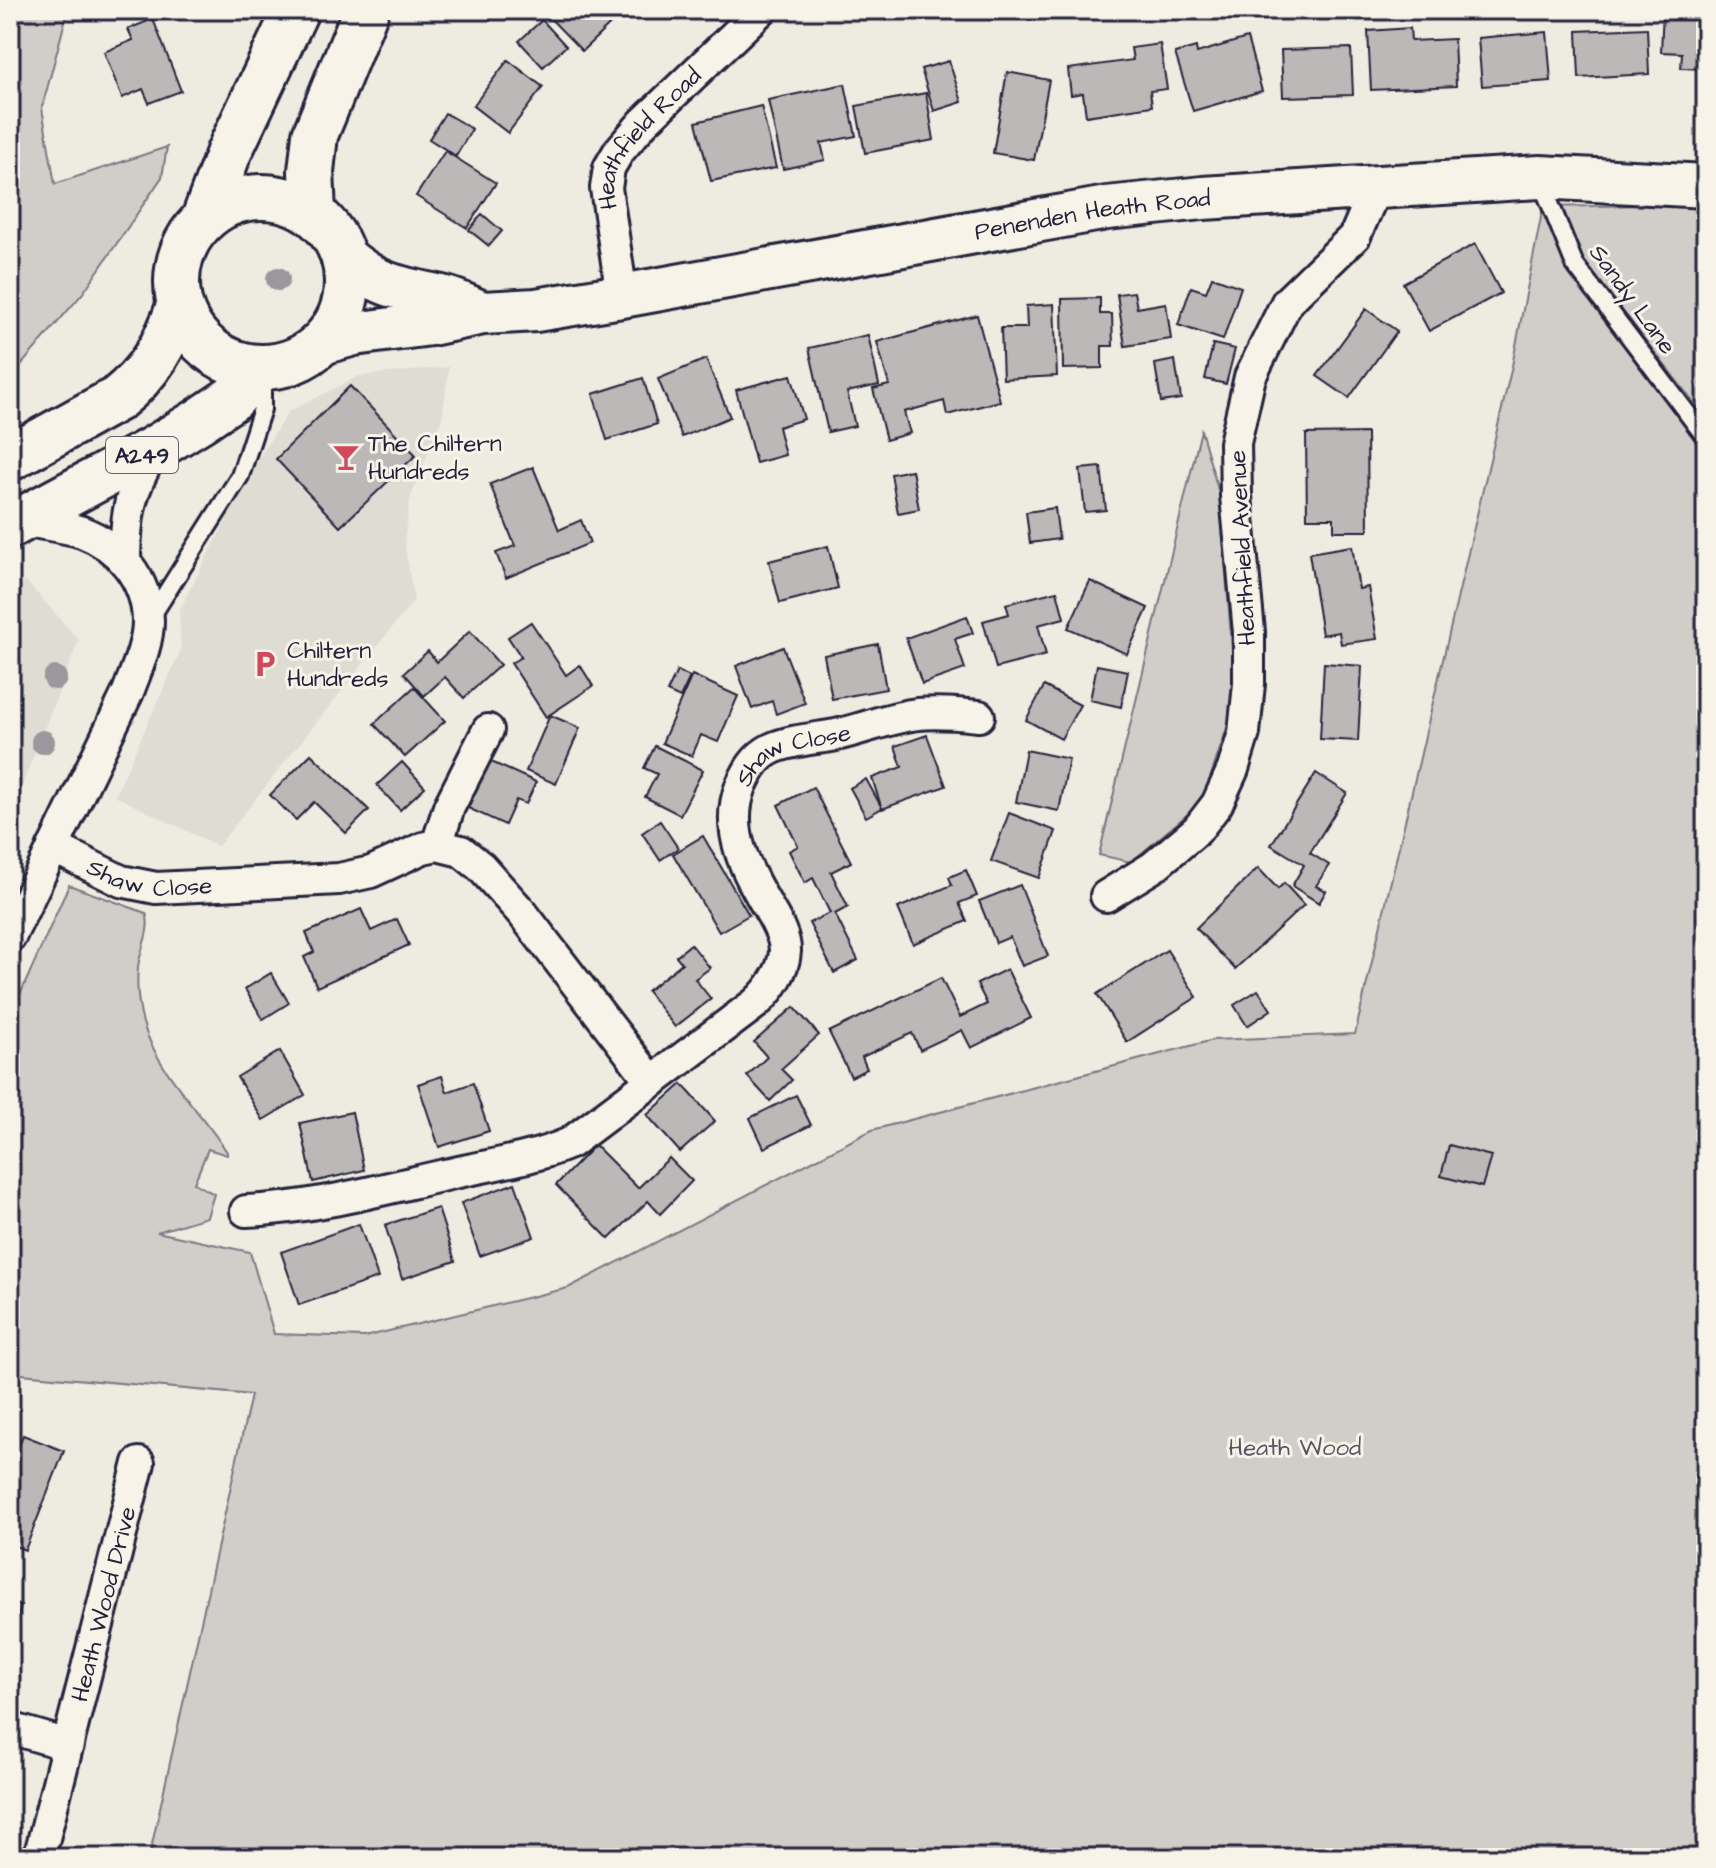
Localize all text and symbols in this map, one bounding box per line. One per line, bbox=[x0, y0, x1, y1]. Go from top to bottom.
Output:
street label: Heathfield Road bbox=[589, 60, 709, 212]
street label: Penenden Heath Road bbox=[972, 182, 1212, 250]
street label: Sandy Lane bbox=[1580, 238, 1684, 362]
place label: The Chiltern Hundreds bbox=[368, 427, 502, 489]
road number: A249 bbox=[106, 437, 178, 473]
bar icon: The Chiltern Hundreds bbox=[331, 442, 361, 472]
street label: Heathfield Avenue bbox=[1221, 449, 1265, 647]
place label: Chiltern Hundreds bbox=[287, 634, 389, 696]
parking icon: Chiltern Hundreds bbox=[250, 649, 280, 679]
street label: Shaw Close bbox=[727, 716, 855, 792]
street label: Shaw Close bbox=[81, 851, 213, 906]
park label: Heath Wood bbox=[1229, 1431, 1361, 1465]
street label: Heath Wood Drive bbox=[63, 1503, 145, 1706]

